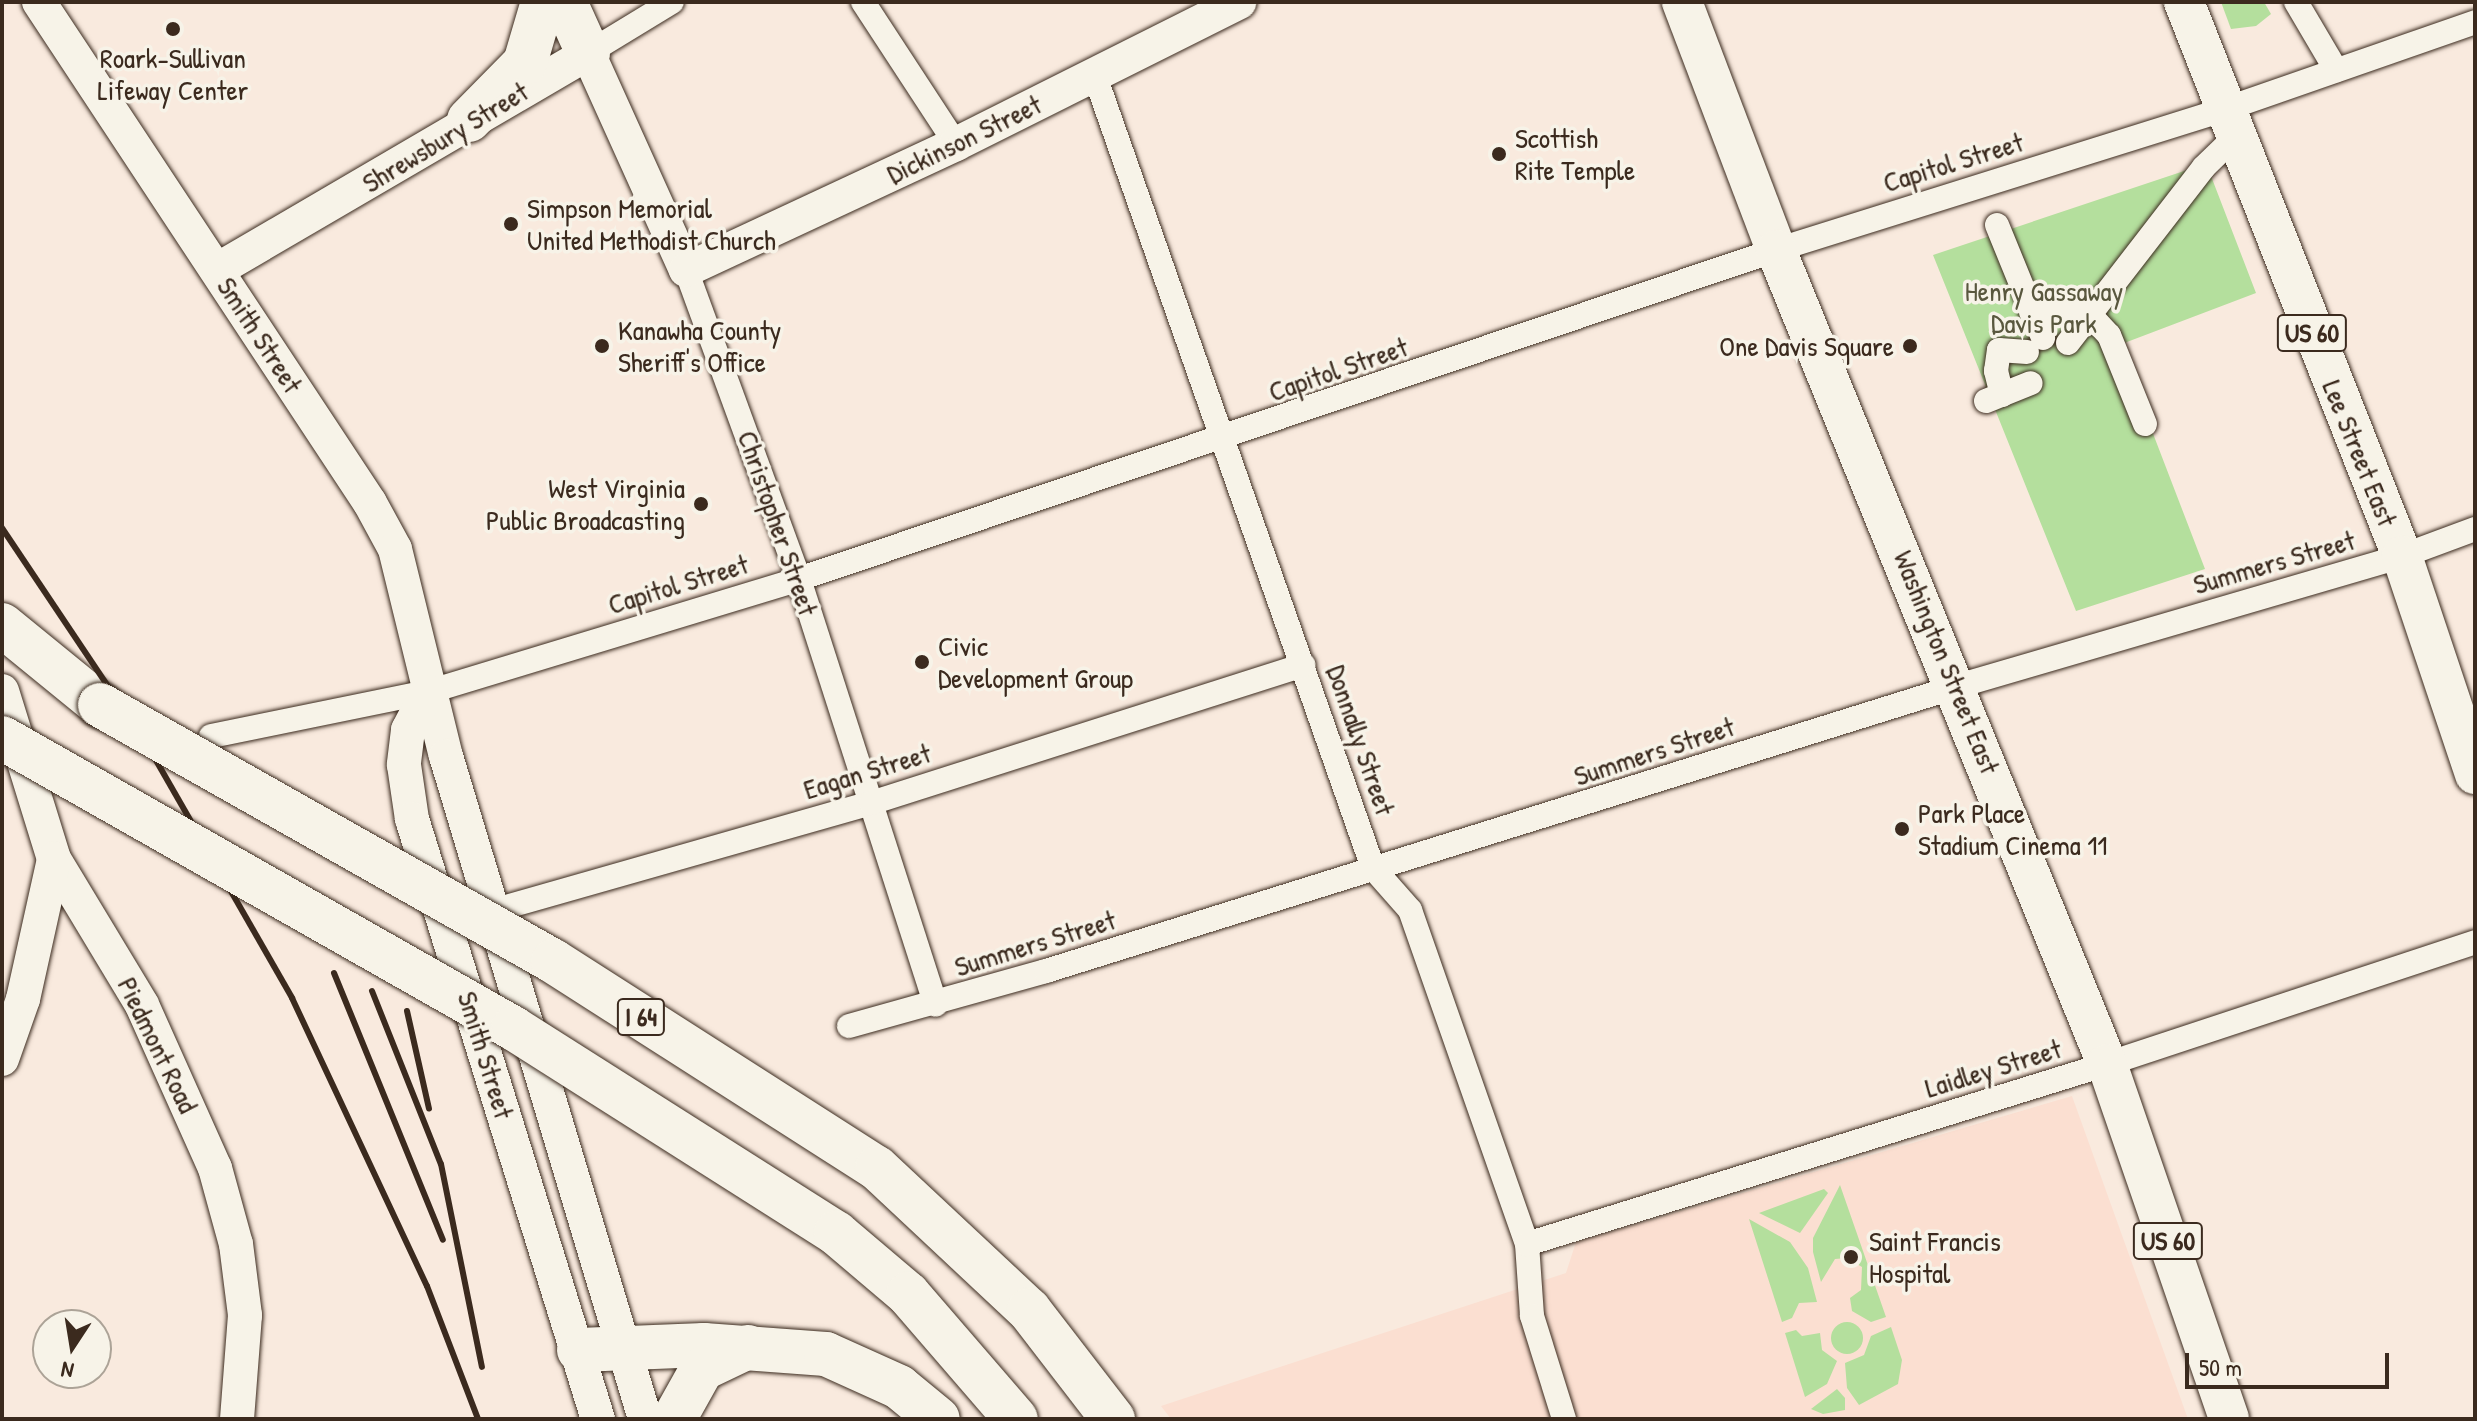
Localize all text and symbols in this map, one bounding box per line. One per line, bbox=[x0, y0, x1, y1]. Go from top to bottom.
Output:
marker: Roark-Sullivan Lifeway Center bbox=[164, 20, 182, 38]
place label: Roark-Sullivan Lifeway Center bbox=[98, 41, 248, 107]
street label: Shrewsbury Street bbox=[356, 74, 534, 200]
street label: Dickinson Street bbox=[881, 87, 1047, 191]
place label: Scottish Rite Temple bbox=[1515, 121, 1635, 187]
street label: Capitol Street bbox=[1879, 125, 2027, 199]
marker: Scottish Rite Temple bbox=[1490, 145, 1508, 163]
place label: Simpson Memorial United Methodist Church bbox=[527, 191, 776, 257]
marker: Simpson Memorial United Methodist Church bbox=[502, 215, 520, 233]
street label: Smith Street bbox=[210, 271, 310, 399]
park label: Henry Gassaway Davis Park bbox=[1965, 274, 2123, 340]
road number: US 60 bbox=[2276, 311, 2348, 355]
place label: Kanawha County Sheriff's Office bbox=[618, 313, 781, 379]
place label: One Davis Square bbox=[1719, 329, 1894, 363]
street label: Capitol Street bbox=[1264, 330, 1412, 408]
marker: Kanawha County Sheriff's Office bbox=[593, 337, 611, 355]
marker: One Davis Square bbox=[1901, 337, 1919, 355]
street label: Lee Street East bbox=[2315, 375, 2405, 531]
street label: Christopher Street bbox=[731, 426, 825, 620]
place label: West Virginia Public Broadcasting bbox=[486, 471, 685, 537]
marker: West Virginia Public Broadcasting bbox=[692, 495, 710, 513]
street label: Summers Street bbox=[2189, 523, 2359, 601]
street label: Washington Street East bbox=[1887, 546, 2007, 778]
street label: Capitol Street bbox=[604, 547, 752, 621]
place label: Civic Development Group bbox=[938, 629, 1133, 695]
marker: Civic Development Group bbox=[913, 653, 931, 671]
street label: Donnally Street bbox=[1320, 661, 1402, 819]
street label: Summers Street bbox=[1570, 709, 1738, 793]
street label: Eagan Street bbox=[799, 736, 935, 806]
place label: Park Place Stadium Cinema 11 bbox=[1918, 796, 2108, 862]
marker: Park Place Stadium Cinema 11 bbox=[1893, 820, 1911, 838]
street label: Summers Street bbox=[950, 903, 1120, 983]
street label: Piedmont Road bbox=[111, 972, 205, 1118]
street label: Smith Street bbox=[451, 987, 521, 1123]
road number: I 64 bbox=[615, 995, 667, 1039]
street label: Laidley Street bbox=[1921, 1031, 2065, 1105]
road number: US 60 bbox=[2132, 1219, 2204, 1263]
place label: Saint Francis Hospital bbox=[1869, 1224, 2001, 1290]
marker: Saint Francis Hospital bbox=[1840, 1246, 1862, 1268]
north arrow bbox=[32, 1309, 112, 1389]
scale bar bbox=[2189, 1337, 2393, 1387]
text: 50 m bbox=[2199, 1351, 2242, 1383]
text: N bbox=[59, 1355, 76, 1386]

